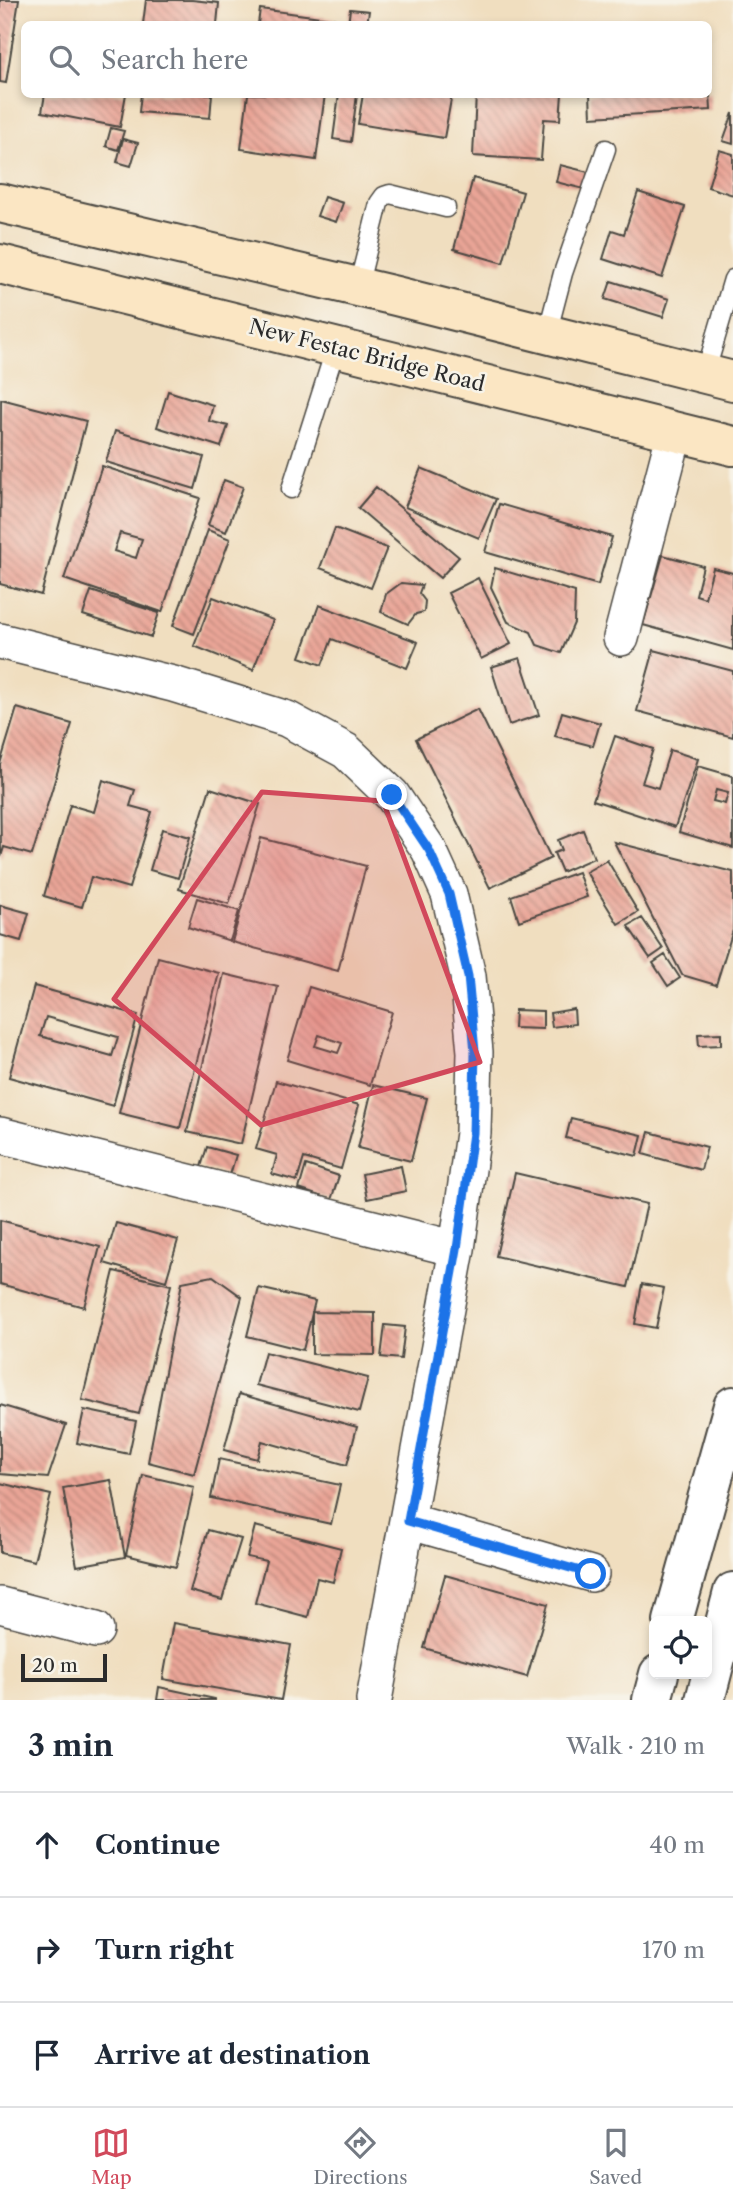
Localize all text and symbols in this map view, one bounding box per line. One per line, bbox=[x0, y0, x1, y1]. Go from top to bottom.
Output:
search box bbox=[21, 21, 712, 98]
icon: search bbox=[45, 41, 83, 79]
text: Search here bbox=[101, 44, 248, 76]
street label: New Festac Bridge Road bbox=[247, 314, 488, 396]
route end bbox=[376, 779, 407, 810]
route start bbox=[575, 1558, 606, 1589]
map controls bbox=[649, 1616, 712, 1679]
button: locate bbox=[649, 1616, 712, 1679]
scale bar bbox=[21, 1651, 107, 1683]
text: 20 m bbox=[32, 1654, 78, 1677]
text: 3 min bbox=[28, 1727, 114, 1764]
text: Walk · 210 m bbox=[566, 1732, 705, 1760]
icon: ahead bbox=[28, 1826, 66, 1864]
text: Continue bbox=[95, 1829, 220, 1861]
text: 40 m bbox=[650, 1831, 705, 1859]
icon: right bbox=[28, 1931, 66, 1969]
text: Turn right bbox=[95, 1934, 234, 1966]
text: 170 m bbox=[642, 1936, 705, 1964]
icon: arrive bbox=[28, 2036, 66, 2074]
text: Arrive at destination bbox=[95, 2039, 370, 2071]
tab: Map bbox=[91, 2124, 132, 2189]
tab: Directions bbox=[314, 2124, 407, 2189]
tab: Saved bbox=[589, 2124, 642, 2189]

